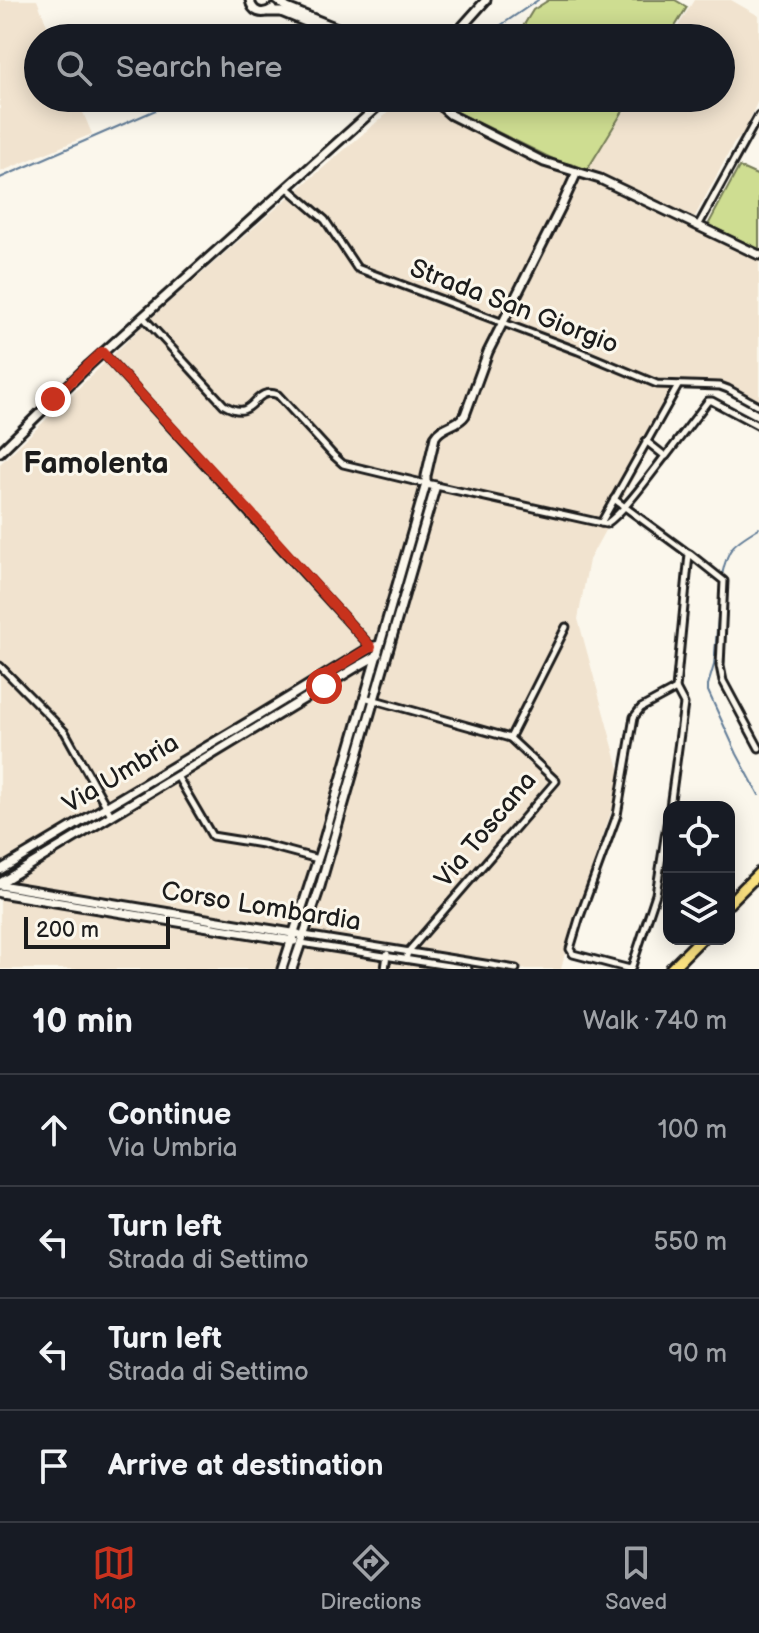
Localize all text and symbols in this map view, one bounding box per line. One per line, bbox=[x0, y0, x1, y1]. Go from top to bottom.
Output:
search box bbox=[24, 24, 735, 112]
icon: search bbox=[52, 46, 96, 90]
text: Search here bbox=[116, 50, 282, 86]
street label: Strada San Giorgio bbox=[405, 253, 623, 361]
route end bbox=[35, 381, 71, 417]
district label: Famolenta bbox=[23, 446, 169, 482]
route start bbox=[306, 668, 342, 704]
street label: Via Umbria bbox=[58, 727, 184, 821]
street label: Via Toscana bbox=[429, 766, 543, 894]
map controls bbox=[663, 801, 735, 945]
button: locate bbox=[663, 801, 735, 873]
button: layers bbox=[663, 873, 735, 945]
street label: Corso Lombardia bbox=[159, 876, 363, 938]
scale bar bbox=[24, 913, 170, 949]
text: 200 m bbox=[36, 917, 99, 944]
text: 10 min bbox=[32, 1001, 133, 1042]
text: Walk · 740 m bbox=[583, 1006, 727, 1037]
text: Continue bbox=[108, 1097, 231, 1133]
icon: ahead bbox=[32, 1108, 76, 1152]
text: 100 m bbox=[658, 1115, 727, 1146]
text: Via Umbria bbox=[108, 1133, 237, 1164]
text: Turn left bbox=[108, 1209, 222, 1245]
icon: left bbox=[32, 1220, 76, 1264]
text: 550 m bbox=[653, 1227, 727, 1258]
text: Strada di Settimo bbox=[108, 1245, 309, 1276]
text: Turn left bbox=[108, 1321, 222, 1357]
icon: left bbox=[32, 1332, 76, 1376]
text: 90 m bbox=[668, 1339, 727, 1370]
text: Strada di Settimo bbox=[108, 1357, 309, 1388]
icon: arrive bbox=[32, 1444, 76, 1488]
text: Arrive at destination bbox=[108, 1448, 384, 1484]
tab: Map bbox=[92, 1541, 136, 1616]
tab: Directions bbox=[320, 1541, 421, 1616]
tab: Saved bbox=[605, 1541, 667, 1616]

